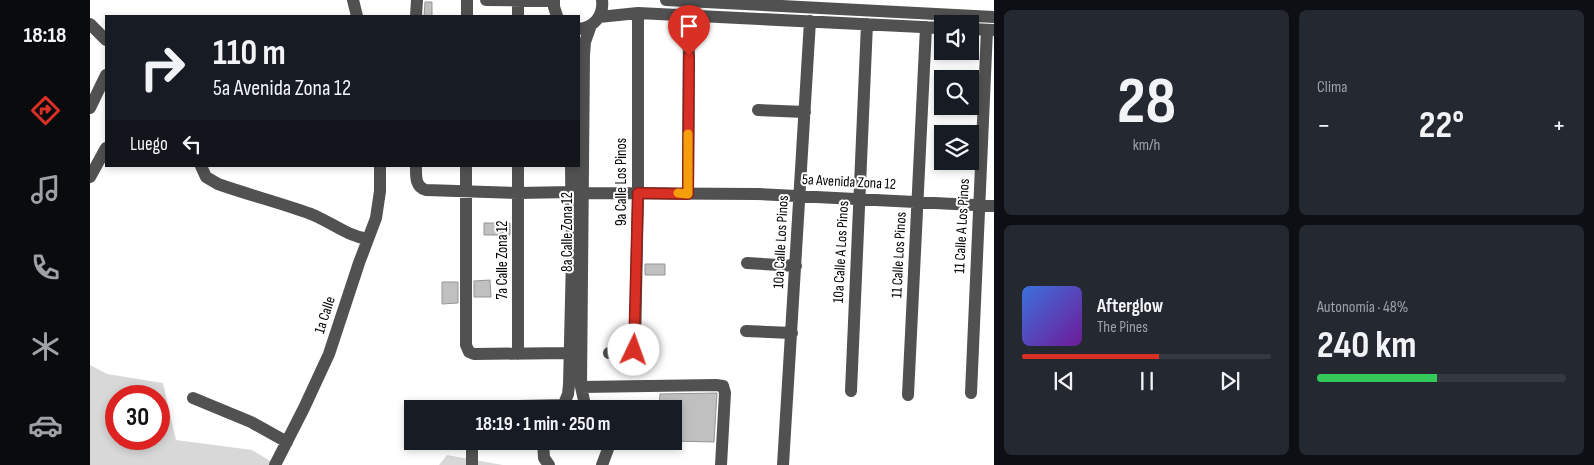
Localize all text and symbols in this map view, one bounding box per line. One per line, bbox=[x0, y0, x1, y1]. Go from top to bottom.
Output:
pin bbox=[668, 5, 710, 56]
icon: arrive bbox=[675, 12, 703, 40]
map controls bbox=[934, 15, 979, 170]
button: sound bbox=[934, 15, 979, 60]
text: 18:18 bbox=[24, 22, 66, 49]
text: 110 m bbox=[213, 32, 286, 75]
icon: right bbox=[130, 35, 195, 100]
text: 28 bbox=[1117, 64, 1176, 142]
button: search bbox=[934, 70, 979, 115]
text: 5a Avenida Zona 12 bbox=[213, 75, 351, 102]
text: Clima bbox=[1317, 78, 1347, 97]
icon: directions bbox=[28, 93, 63, 128]
text: 22° bbox=[1419, 103, 1464, 148]
text: − bbox=[1317, 109, 1331, 142]
text: + bbox=[1552, 109, 1566, 142]
button: layers bbox=[934, 125, 979, 170]
icon: left bbox=[178, 130, 206, 158]
text: Luego bbox=[130, 133, 168, 156]
text: km/h bbox=[1133, 136, 1160, 155]
street label: 9a Calle Los Pinos bbox=[612, 138, 631, 226]
street label: 5a Avenida Zona 12 bbox=[802, 170, 896, 194]
icon: music bbox=[28, 172, 63, 207]
street label: 11 Calle A Los Pinos bbox=[950, 178, 974, 274]
street label: 8a Calle Zona 12 bbox=[558, 192, 577, 272]
street label: 10a Calle Los Pinos bbox=[769, 195, 793, 289]
street label: 10a Calle A Los Pinos bbox=[829, 200, 853, 304]
street label: 11 Calle Los Pinos bbox=[887, 211, 911, 299]
street label: 7a Calle Zona 12 bbox=[493, 220, 512, 300]
icon: phone bbox=[28, 250, 63, 285]
street label: 1a Calle bbox=[310, 294, 340, 336]
text: Afterglow bbox=[1097, 295, 1163, 318]
text: Autonomía · 48% bbox=[1317, 298, 1408, 317]
text: The Pines bbox=[1097, 318, 1148, 337]
position arrow bbox=[607, 323, 659, 375]
text: 240 km bbox=[1317, 323, 1416, 368]
icon: climate bbox=[28, 329, 63, 364]
icon: previous bbox=[1050, 367, 1078, 395]
icon: pause bbox=[1133, 367, 1161, 395]
icon: next bbox=[1216, 367, 1244, 395]
speed limit sign: 30 bbox=[105, 385, 170, 450]
icon: car bbox=[28, 408, 63, 443]
text: 18:19 · 1 min · 250 m bbox=[476, 413, 610, 436]

